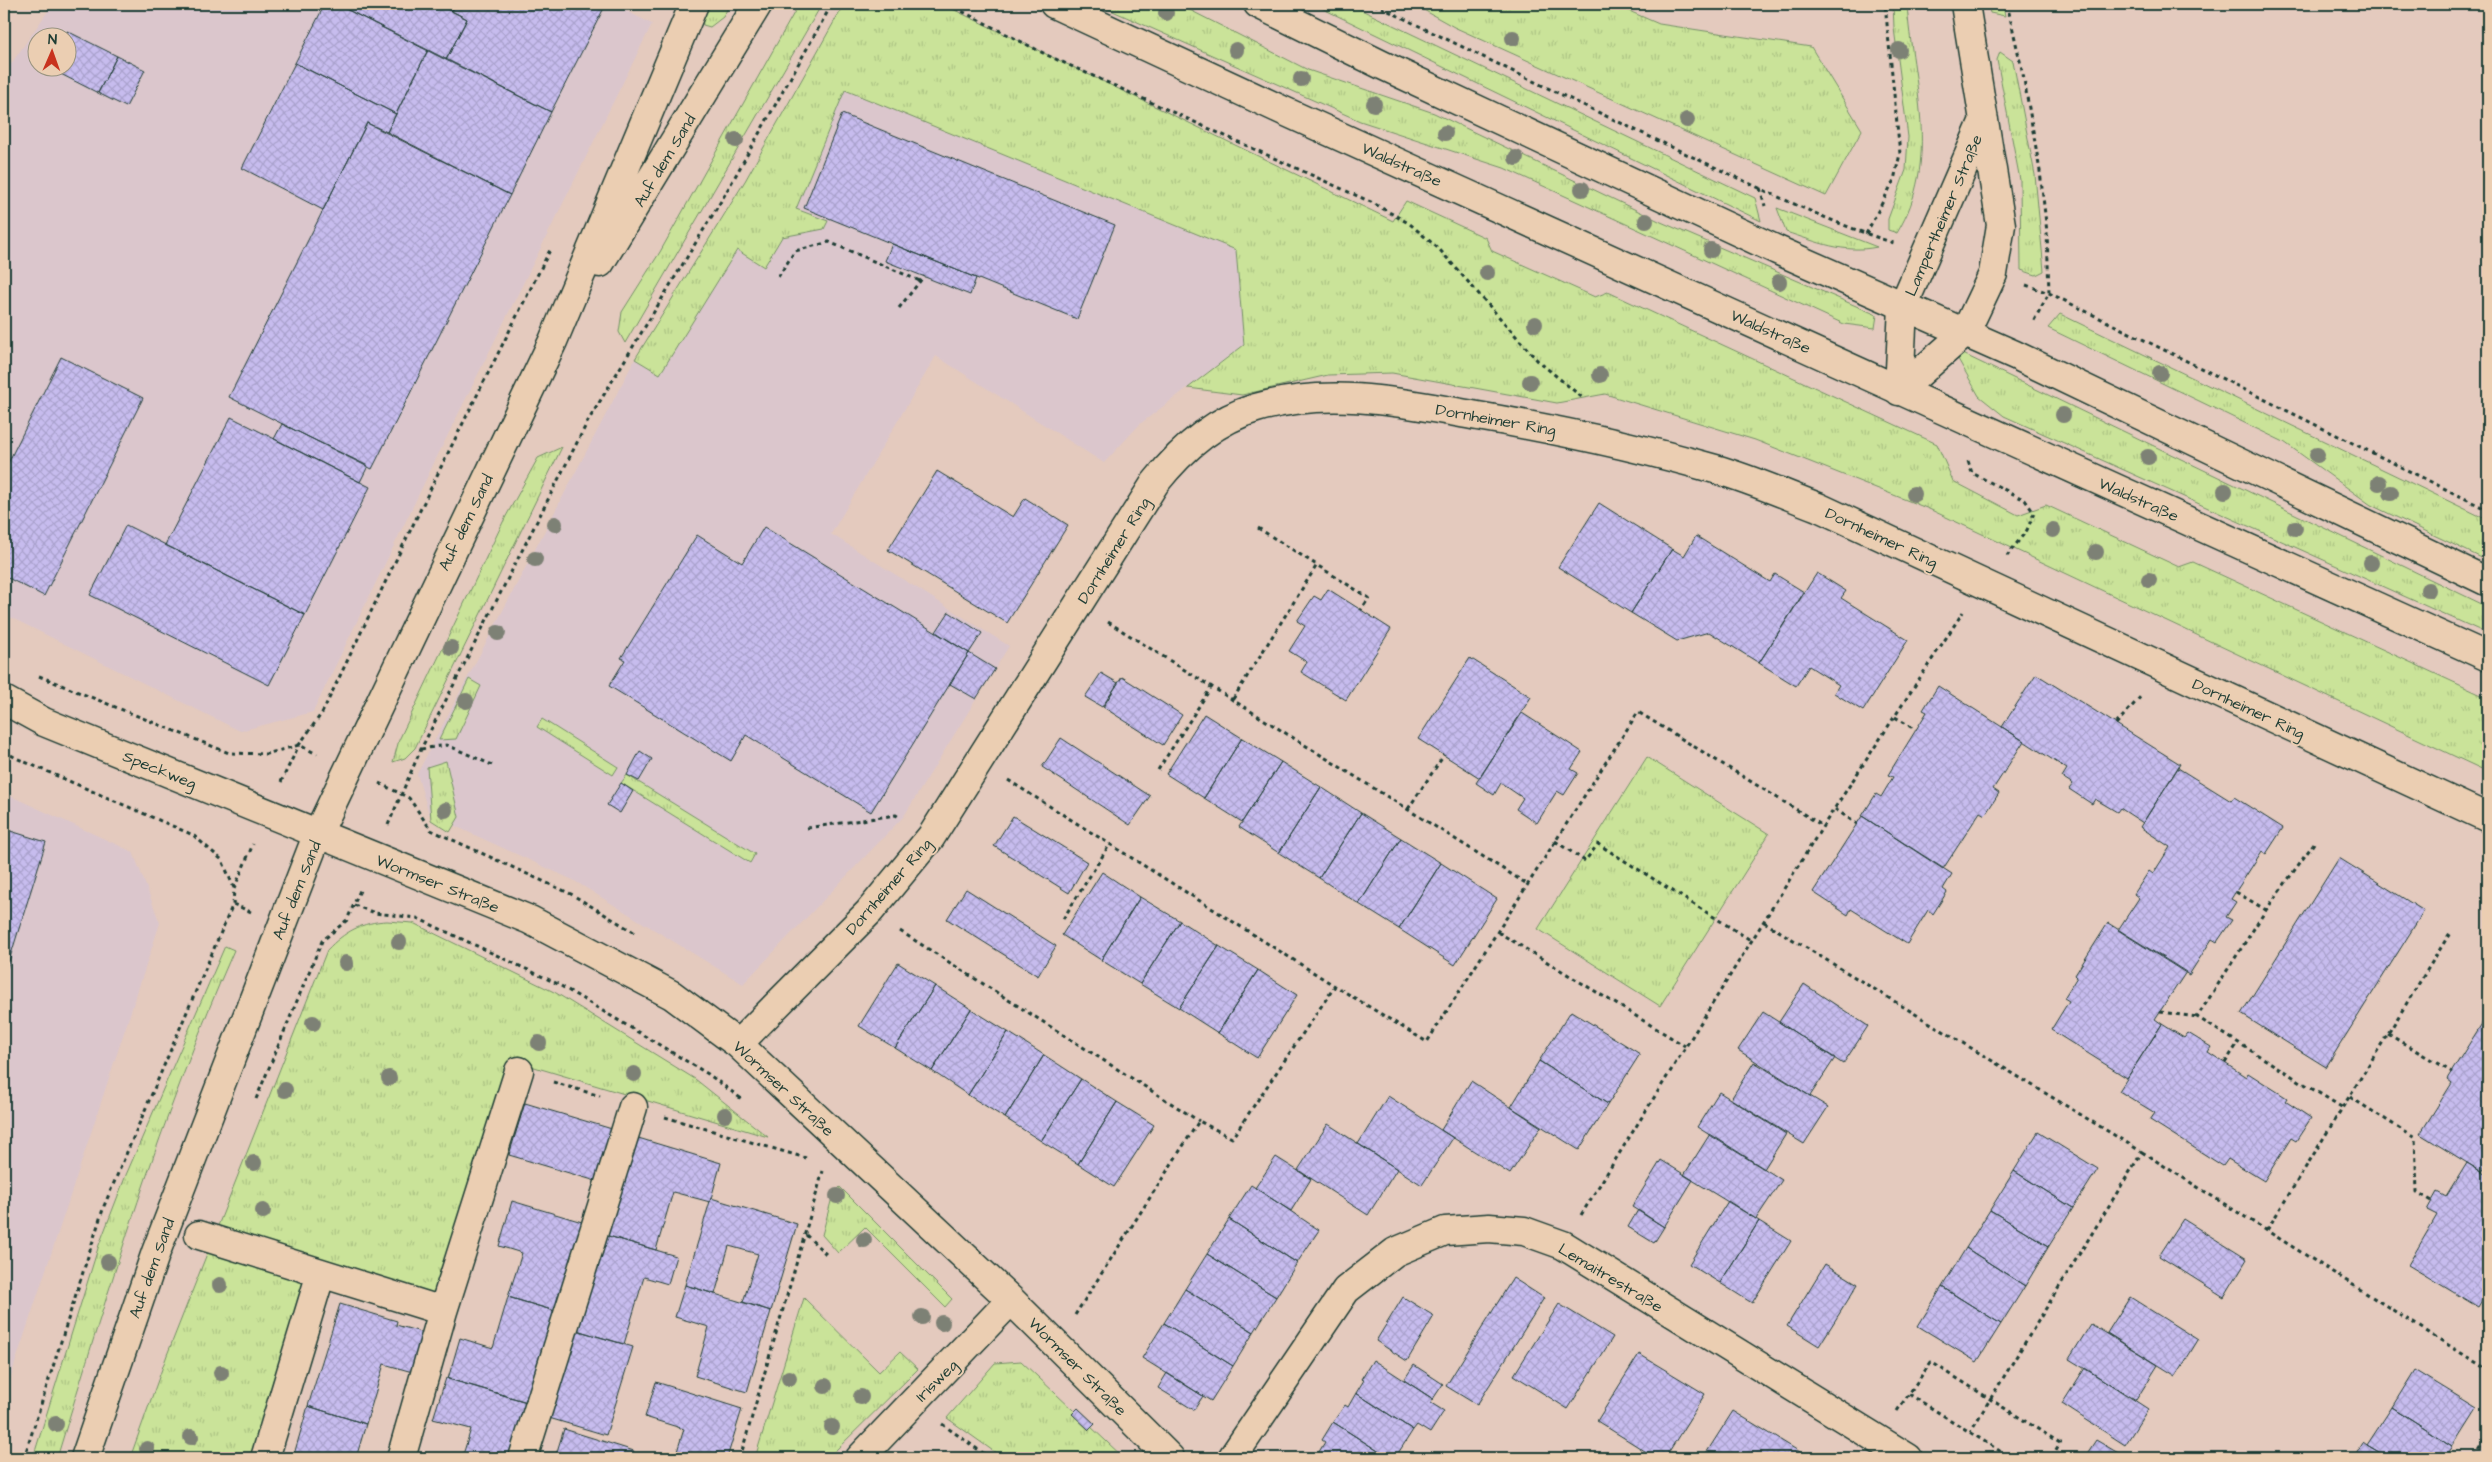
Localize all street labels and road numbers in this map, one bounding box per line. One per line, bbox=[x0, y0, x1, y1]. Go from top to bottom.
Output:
street label: Auf dem Sand bbox=[628, 110, 701, 211]
street label: Lampertheimer Straße bbox=[1900, 131, 1988, 300]
street label: Waldstraße bbox=[1358, 137, 1445, 192]
street label: Waldstraße bbox=[1727, 304, 1814, 359]
street label: Dornheimer Ring bbox=[1434, 399, 1558, 442]
street label: Auf dem Sand bbox=[433, 471, 499, 574]
street label: Waldstraße bbox=[2095, 472, 2182, 527]
street label: Dornheimer Ring bbox=[1072, 493, 1156, 608]
street label: Dornheimer Ring bbox=[1821, 502, 1941, 574]
street label: Dornheimer Ring bbox=[2188, 673, 2308, 745]
street label: Speckweg bbox=[119, 745, 200, 796]
street label: Dornheimer Ring bbox=[841, 834, 938, 940]
street label: Auf dem Sand bbox=[267, 838, 327, 943]
street label: Wormser Straße bbox=[373, 849, 503, 919]
street label: Wormser Straße bbox=[728, 1036, 839, 1142]
street label: Auf dem Sand bbox=[124, 1215, 180, 1321]
street label: Lemaitrestraße bbox=[1554, 1238, 1667, 1318]
street label: Wormser Straße bbox=[1023, 1313, 1132, 1421]
street label: Irisweg bbox=[911, 1355, 963, 1407]

